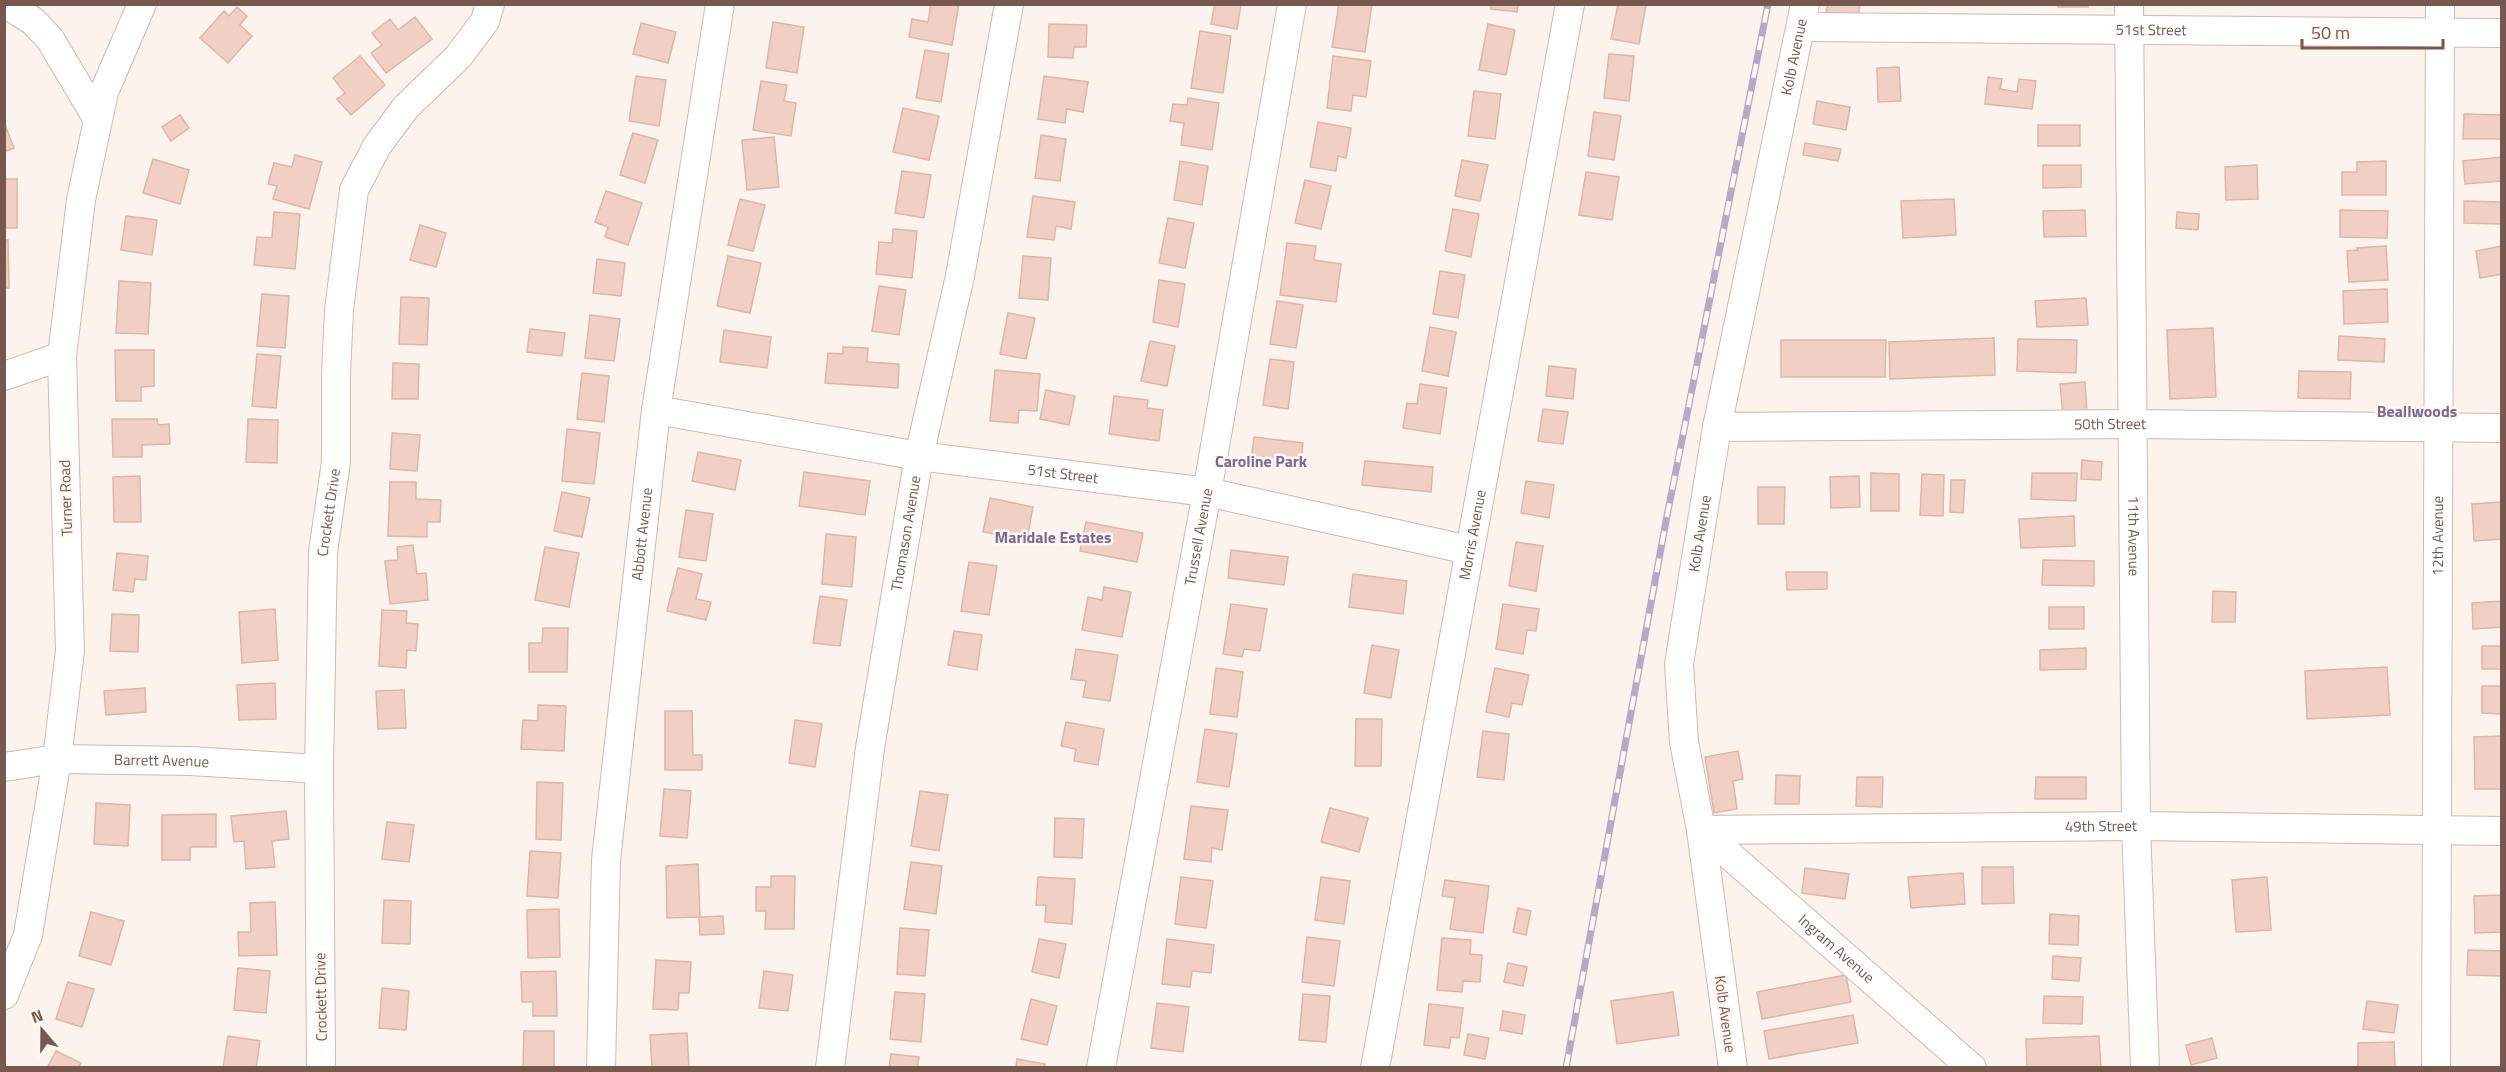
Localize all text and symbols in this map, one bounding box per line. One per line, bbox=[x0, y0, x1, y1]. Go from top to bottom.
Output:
scale bar bbox=[2302, 12, 2443, 50]
street label: Kolb Avenue bbox=[1774, 16, 1813, 97]
street label: 51st Street bbox=[2115, 18, 2187, 41]
text: 50 m bbox=[2311, 19, 2350, 46]
district label: Beallwoods bbox=[2377, 399, 2457, 423]
street label: 50th Street bbox=[2074, 412, 2147, 435]
district label: Caroline Park bbox=[1215, 449, 1308, 473]
street label: 51st Street bbox=[1026, 458, 1100, 489]
street label: Turner Road bbox=[53, 459, 78, 537]
street label: Crockett Drive bbox=[311, 467, 346, 557]
street label: Thomason Avenue bbox=[884, 474, 927, 593]
street label: Abbott Avenue bbox=[625, 486, 658, 582]
street label: Trussell Avenue bbox=[1178, 486, 1218, 587]
street label: Morris Avenue bbox=[1453, 488, 1492, 582]
street label: Kolb Avenue bbox=[1682, 493, 1717, 574]
street label: 11th Avenue bbox=[2122, 496, 2146, 576]
street label: 12th Avenue bbox=[2426, 496, 2449, 576]
district label: Maridale Estates bbox=[995, 525, 1111, 549]
street label: Barrett Avenue bbox=[114, 748, 210, 773]
street label: 49th Street bbox=[2065, 814, 2138, 838]
street label: Ingram Avenue bbox=[1793, 908, 1880, 988]
street label: Crockett Drive bbox=[308, 952, 333, 1042]
street label: Kolb Avenue bbox=[1709, 974, 1742, 1054]
north arrow bbox=[12, 1000, 72, 1060]
text: N bbox=[28, 1003, 46, 1029]

